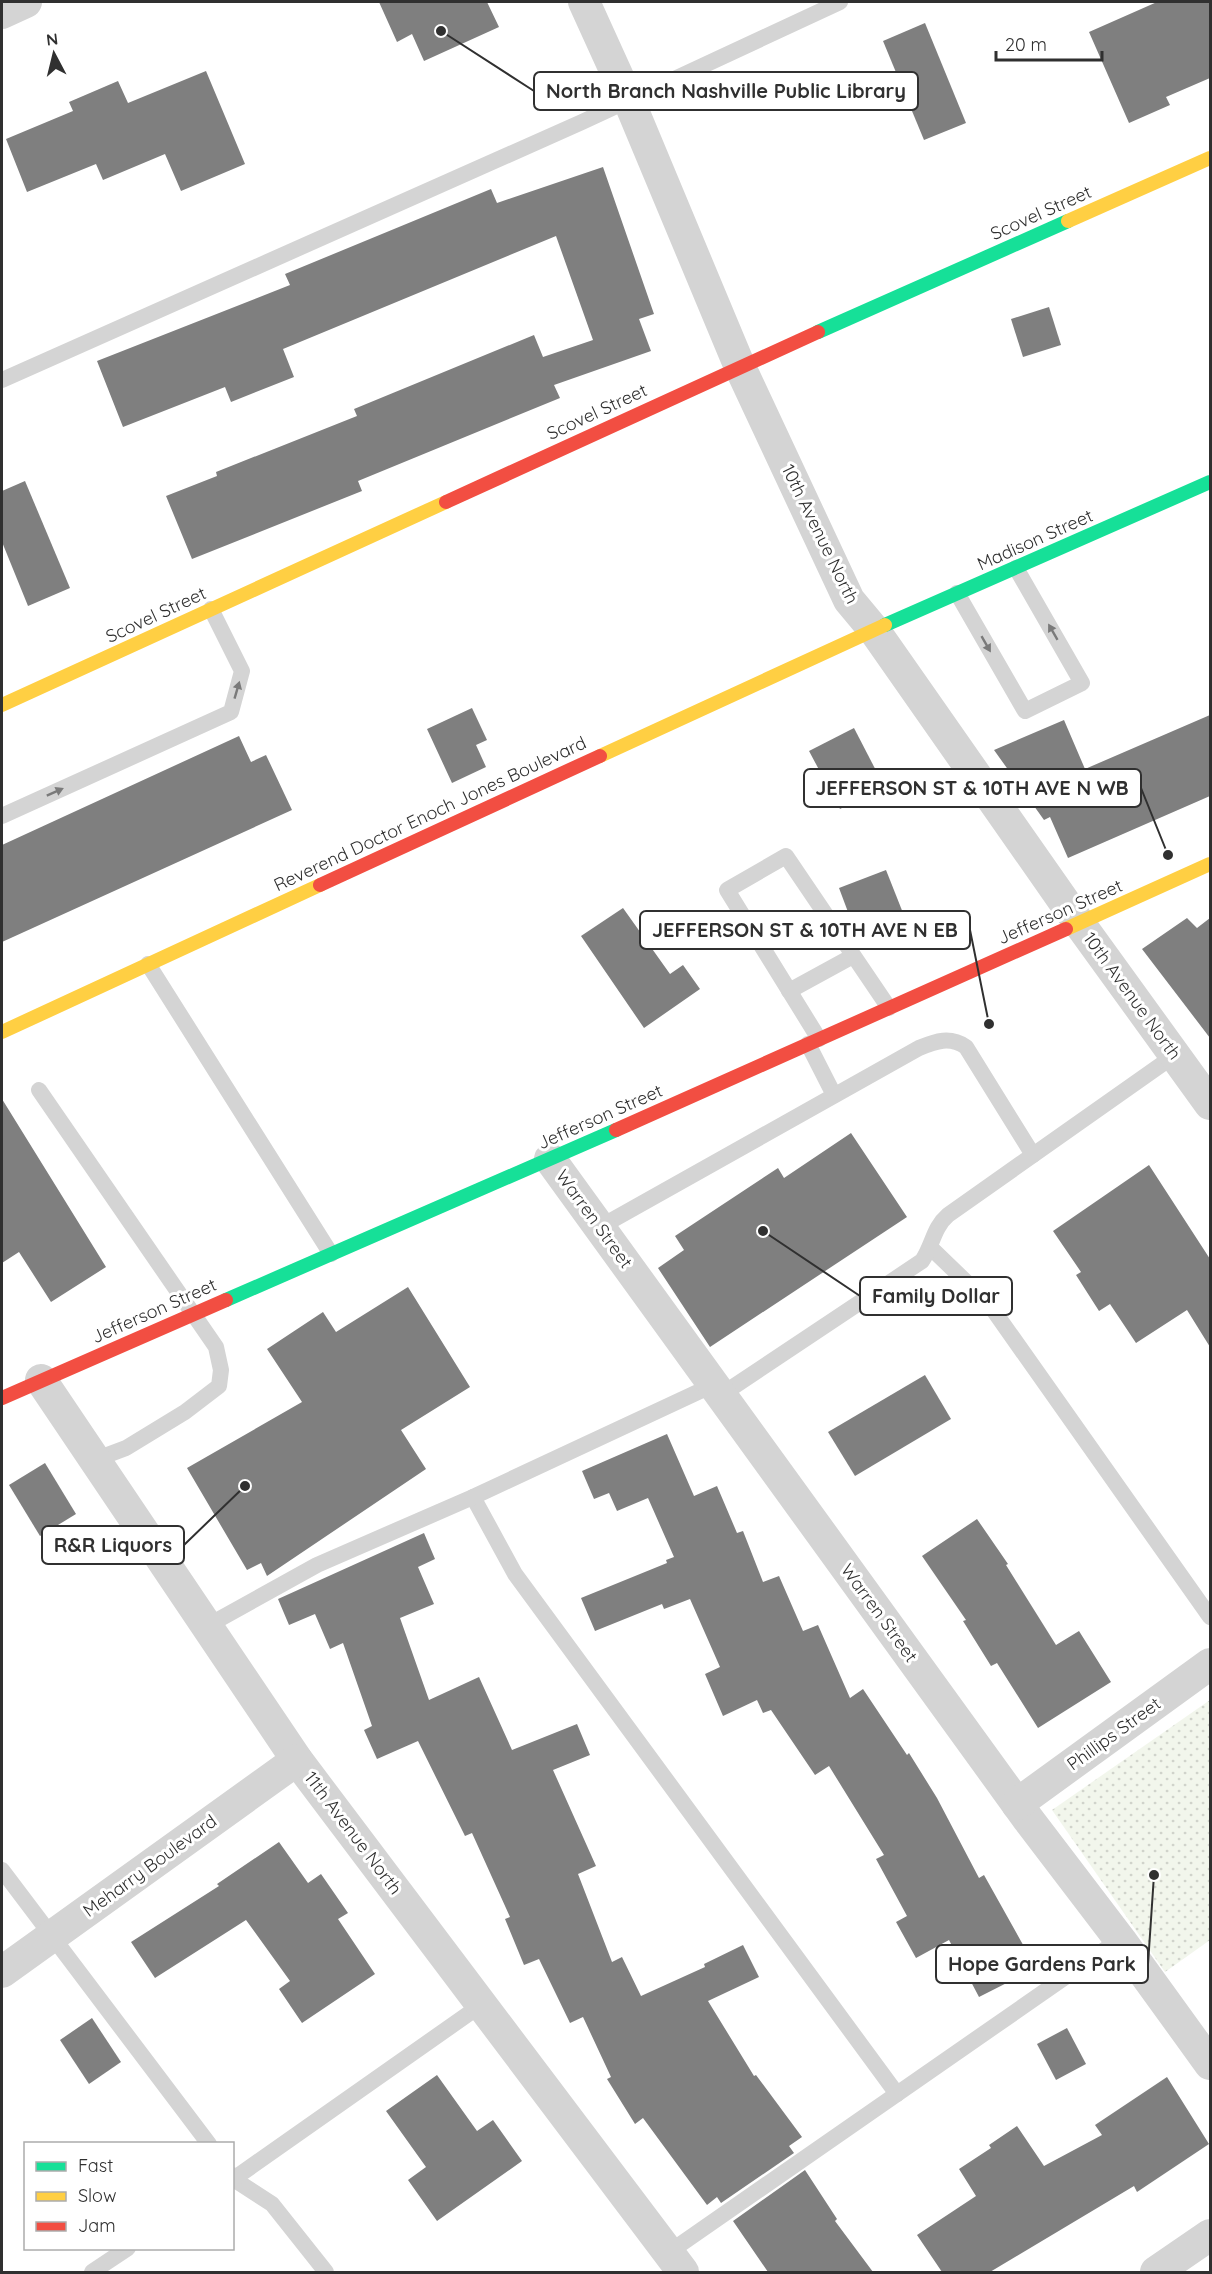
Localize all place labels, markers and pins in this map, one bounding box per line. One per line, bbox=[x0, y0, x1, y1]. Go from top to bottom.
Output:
callout: North Branch Nashville Public Library bbox=[534, 72, 918, 110]
callout: JEFFERSON ST & 10TH AVE N WB bbox=[804, 769, 1141, 807]
callout: JEFFERSON ST & 10TH AVE N EB bbox=[640, 911, 970, 949]
callout: Family Dollar bbox=[860, 1277, 1012, 1315]
callout: R&R Liquors bbox=[42, 1526, 184, 1564]
callout: Hope Gardens Park bbox=[936, 1945, 1148, 1983]

